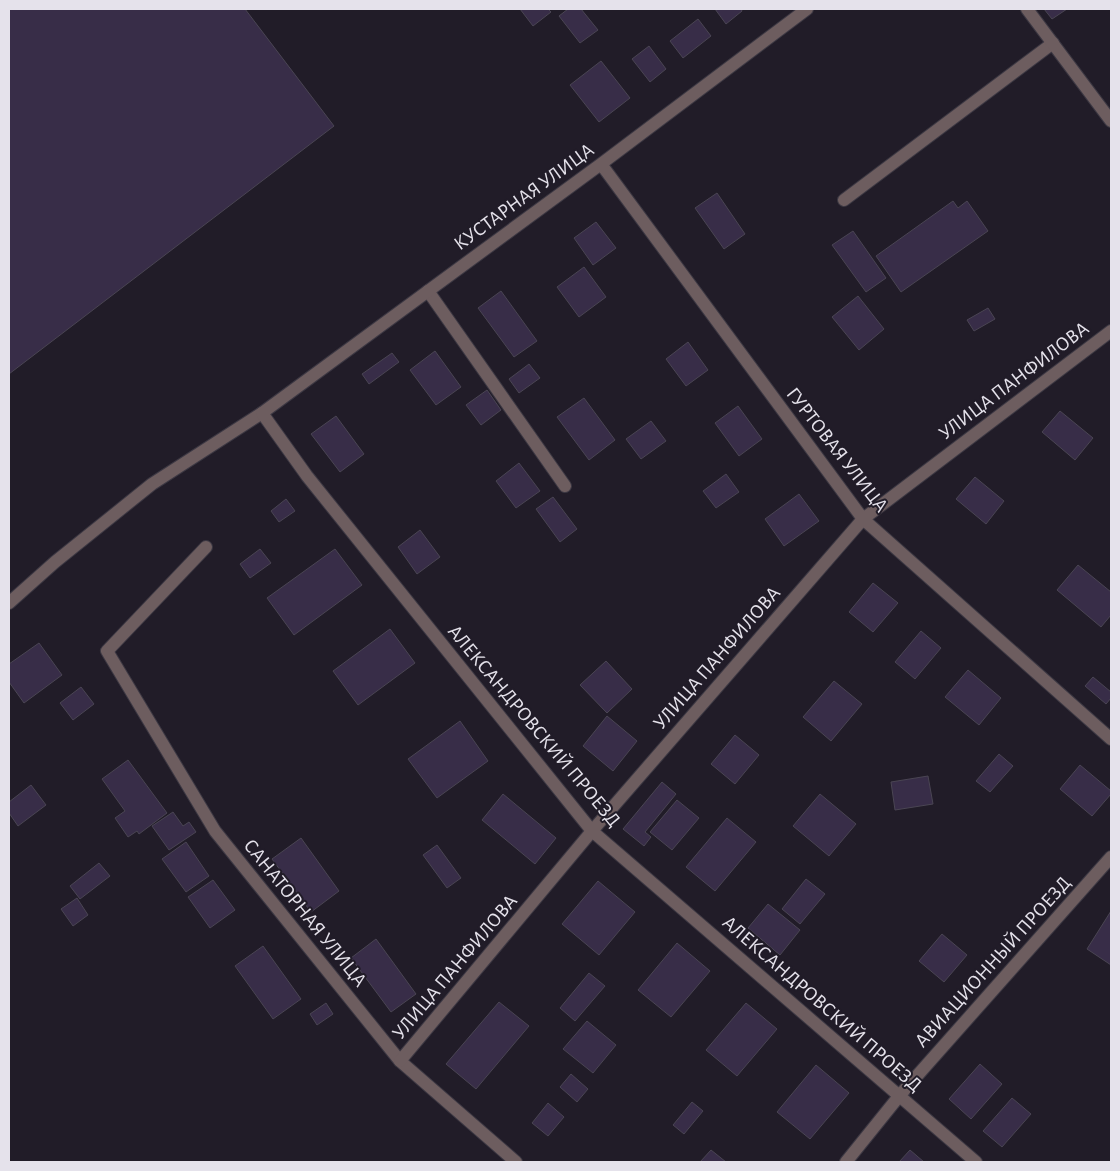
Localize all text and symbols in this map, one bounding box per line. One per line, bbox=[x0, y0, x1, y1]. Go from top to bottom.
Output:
street label: КУСТАРНАЯ УЛИЦА bbox=[450, 140, 598, 254]
street label: УЛИЦА ПАНФИЛОВА bbox=[935, 318, 1093, 444]
street label: ГУРТОВАЯ УЛИЦА bbox=[782, 384, 892, 516]
street label: УЛИЦА ПАНФИЛОВА bbox=[650, 583, 784, 733]
street label: АЛЕКСАНДРОВСКИЙ ПРОЕЗД bbox=[444, 621, 624, 831]
street label: САНАТОРНАЯ УЛИЦА bbox=[240, 835, 371, 991]
street label: АВИАЦИОННЫЙ ПРОЕЗД bbox=[911, 873, 1075, 1051]
street label: УЛИЦА ПАНФИЛОВА bbox=[389, 891, 521, 1043]
street label: АЛЕКСАНДРОВСКИЙ ПРОЕЗД bbox=[719, 912, 925, 1096]

